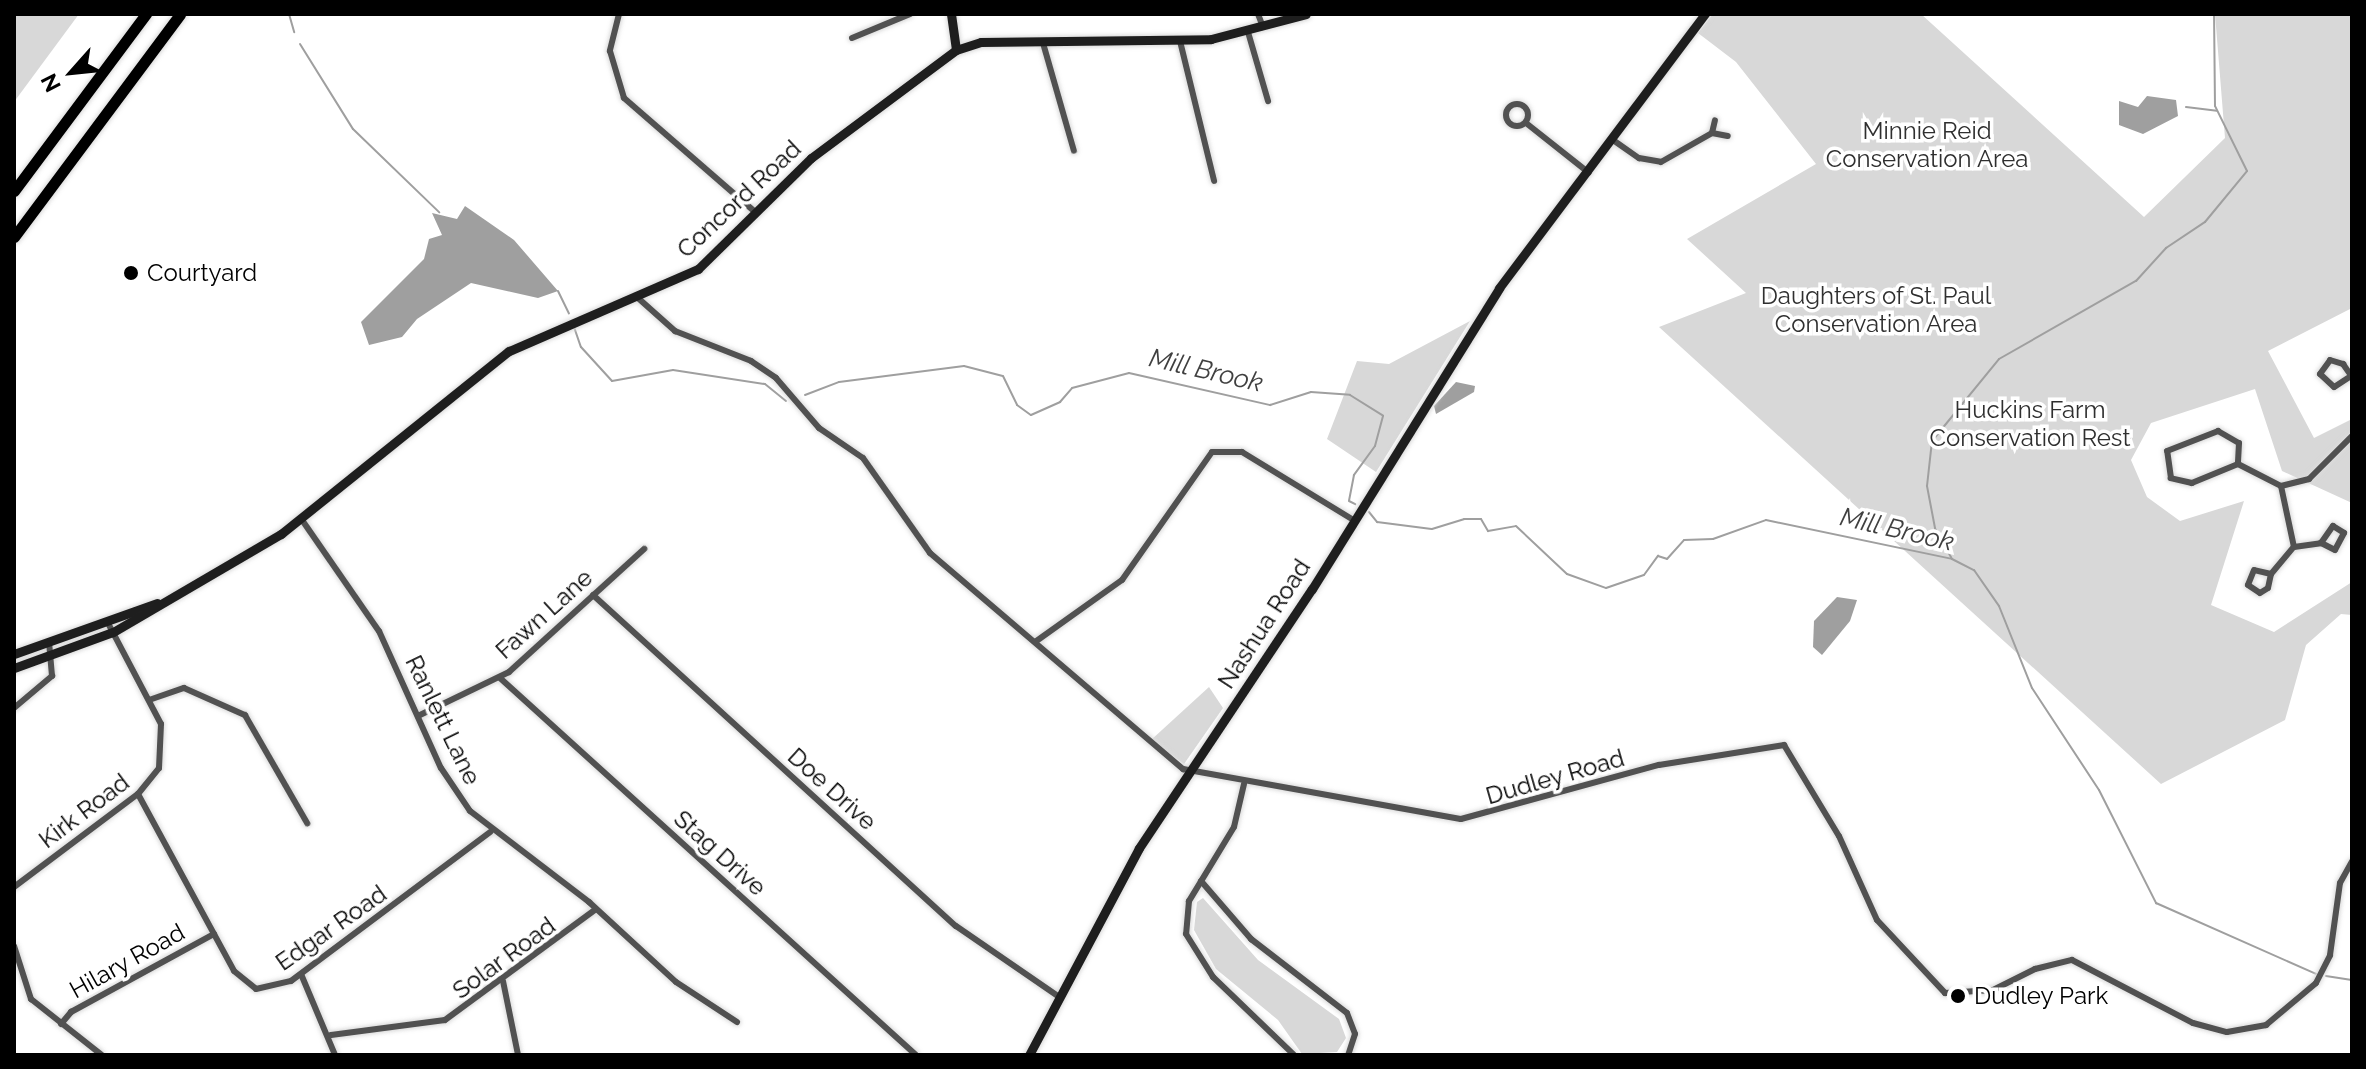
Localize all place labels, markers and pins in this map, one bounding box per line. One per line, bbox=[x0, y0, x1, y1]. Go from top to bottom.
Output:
place label: Courtyard bbox=[147, 259, 257, 287]
marker: Courtyard bbox=[122, 264, 140, 282]
place label: Dudley Park bbox=[1974, 982, 2109, 1010]
marker: Dudley Park bbox=[1949, 987, 1967, 1005]

